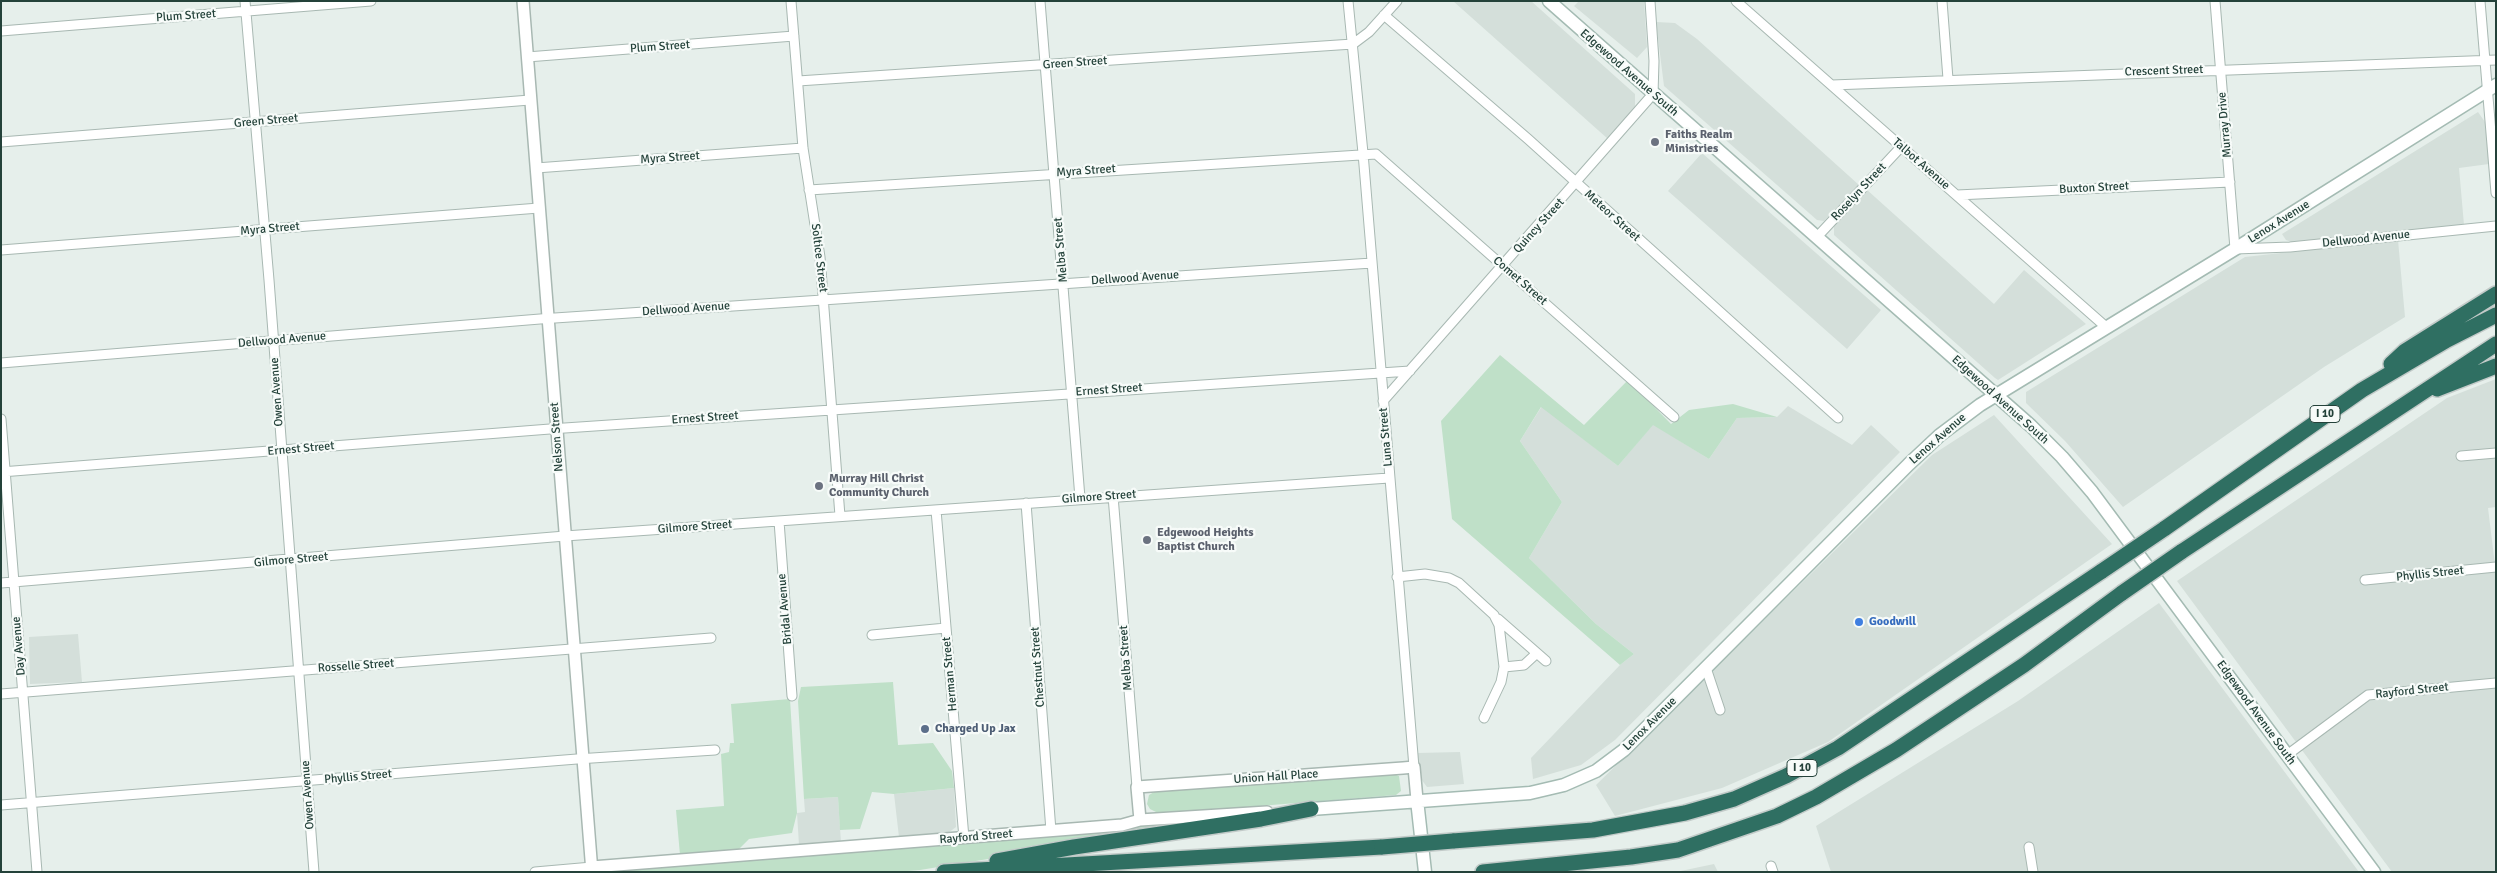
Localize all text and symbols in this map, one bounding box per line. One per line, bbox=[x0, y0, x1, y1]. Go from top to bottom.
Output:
street label: Plum Street bbox=[155, 7, 217, 25]
street label: Edgewood Avenue South bbox=[1577, 26, 1681, 120]
street label: Plum Street bbox=[629, 38, 691, 56]
street label: Green Street bbox=[1042, 54, 1108, 72]
street label: Crescent Street bbox=[2124, 62, 2204, 80]
street label: Murray Drive bbox=[2215, 91, 2235, 159]
street label: Green Street bbox=[233, 111, 299, 131]
place label: Faiths Realm Ministries bbox=[1665, 128, 1732, 156]
street label: Talbot Avenue bbox=[1889, 135, 1953, 193]
marker: Faiths Realm Ministries bbox=[1649, 136, 1661, 148]
street label: Myra Street bbox=[640, 149, 700, 167]
street label: Roselyn Street bbox=[1829, 160, 1889, 224]
street label: Myra Street bbox=[1056, 162, 1116, 180]
street label: Buxton Street bbox=[2059, 179, 2129, 197]
street label: Meteor Street bbox=[1581, 187, 1643, 245]
street label: Quincy Street bbox=[1510, 195, 1568, 257]
street label: Lenox Avenue bbox=[2245, 197, 2313, 247]
street label: Melba Street bbox=[1051, 217, 1071, 283]
street label: Myra Street bbox=[240, 219, 300, 239]
street label: Soltice Street bbox=[808, 223, 830, 293]
street label: Dellwood Avenue bbox=[2321, 227, 2411, 251]
street label: Comet Street bbox=[1490, 254, 1550, 308]
street label: Dellwood Avenue bbox=[1091, 268, 1179, 288]
street label: Dellwood Avenue bbox=[642, 299, 730, 319]
street label: Dellwood Avenue bbox=[237, 329, 327, 351]
street label: Edgewood Avenue South bbox=[1949, 353, 2051, 447]
street label: Owen Avenue bbox=[267, 357, 287, 427]
street label: Ernest Street bbox=[1075, 380, 1143, 400]
street label: Nelson Street bbox=[547, 402, 567, 472]
road number: I 10 bbox=[2310, 406, 2340, 422]
street label: Luna Street bbox=[1376, 407, 1396, 467]
street label: Ernest Street bbox=[671, 408, 739, 428]
street label: Lenox Avenue bbox=[1907, 411, 1969, 467]
street label: Ernest Street bbox=[267, 439, 335, 459]
place label: Murray Hill Christ Community Church bbox=[829, 472, 929, 500]
marker: Murray Hill Christ Community Church bbox=[813, 480, 825, 492]
street label: Gilmore Street bbox=[1061, 487, 1137, 507]
street label: Gilmore Street bbox=[657, 517, 733, 537]
place label: Edgewood Heights Baptist Church bbox=[1157, 526, 1254, 554]
marker: Edgewood Heights Baptist Church bbox=[1141, 534, 1153, 546]
street label: Gilmore Street bbox=[253, 550, 329, 570]
street label: Phyllis Street bbox=[2395, 563, 2465, 585]
street label: Bridal Avenue bbox=[775, 573, 795, 645]
place label: Goodwill bbox=[1869, 615, 1916, 629]
street label: Day Avenue bbox=[9, 616, 29, 676]
marker: Goodwill bbox=[1853, 616, 1865, 628]
street label: Melba Street bbox=[1117, 625, 1135, 691]
street label: Chestnut Street bbox=[1028, 626, 1048, 708]
street label: Herman Street bbox=[940, 636, 960, 712]
street label: Rosselle Street bbox=[317, 656, 395, 676]
street label: Edgewood Avenue South bbox=[2213, 658, 2299, 768]
street label: Rayford Street bbox=[2375, 680, 2449, 702]
street label: Lenox Avenue bbox=[1620, 694, 1680, 754]
place label: Charged Up Jax bbox=[935, 722, 1016, 736]
marker: Charged Up Jax bbox=[919, 723, 931, 735]
street label: Owen Avenue bbox=[298, 760, 318, 830]
road number: I 10 bbox=[1787, 760, 1817, 776]
street label: Phyllis Street bbox=[323, 767, 393, 787]
street label: Union Hall Place bbox=[1233, 767, 1319, 787]
street label: Rayford Street bbox=[939, 827, 1013, 847]

